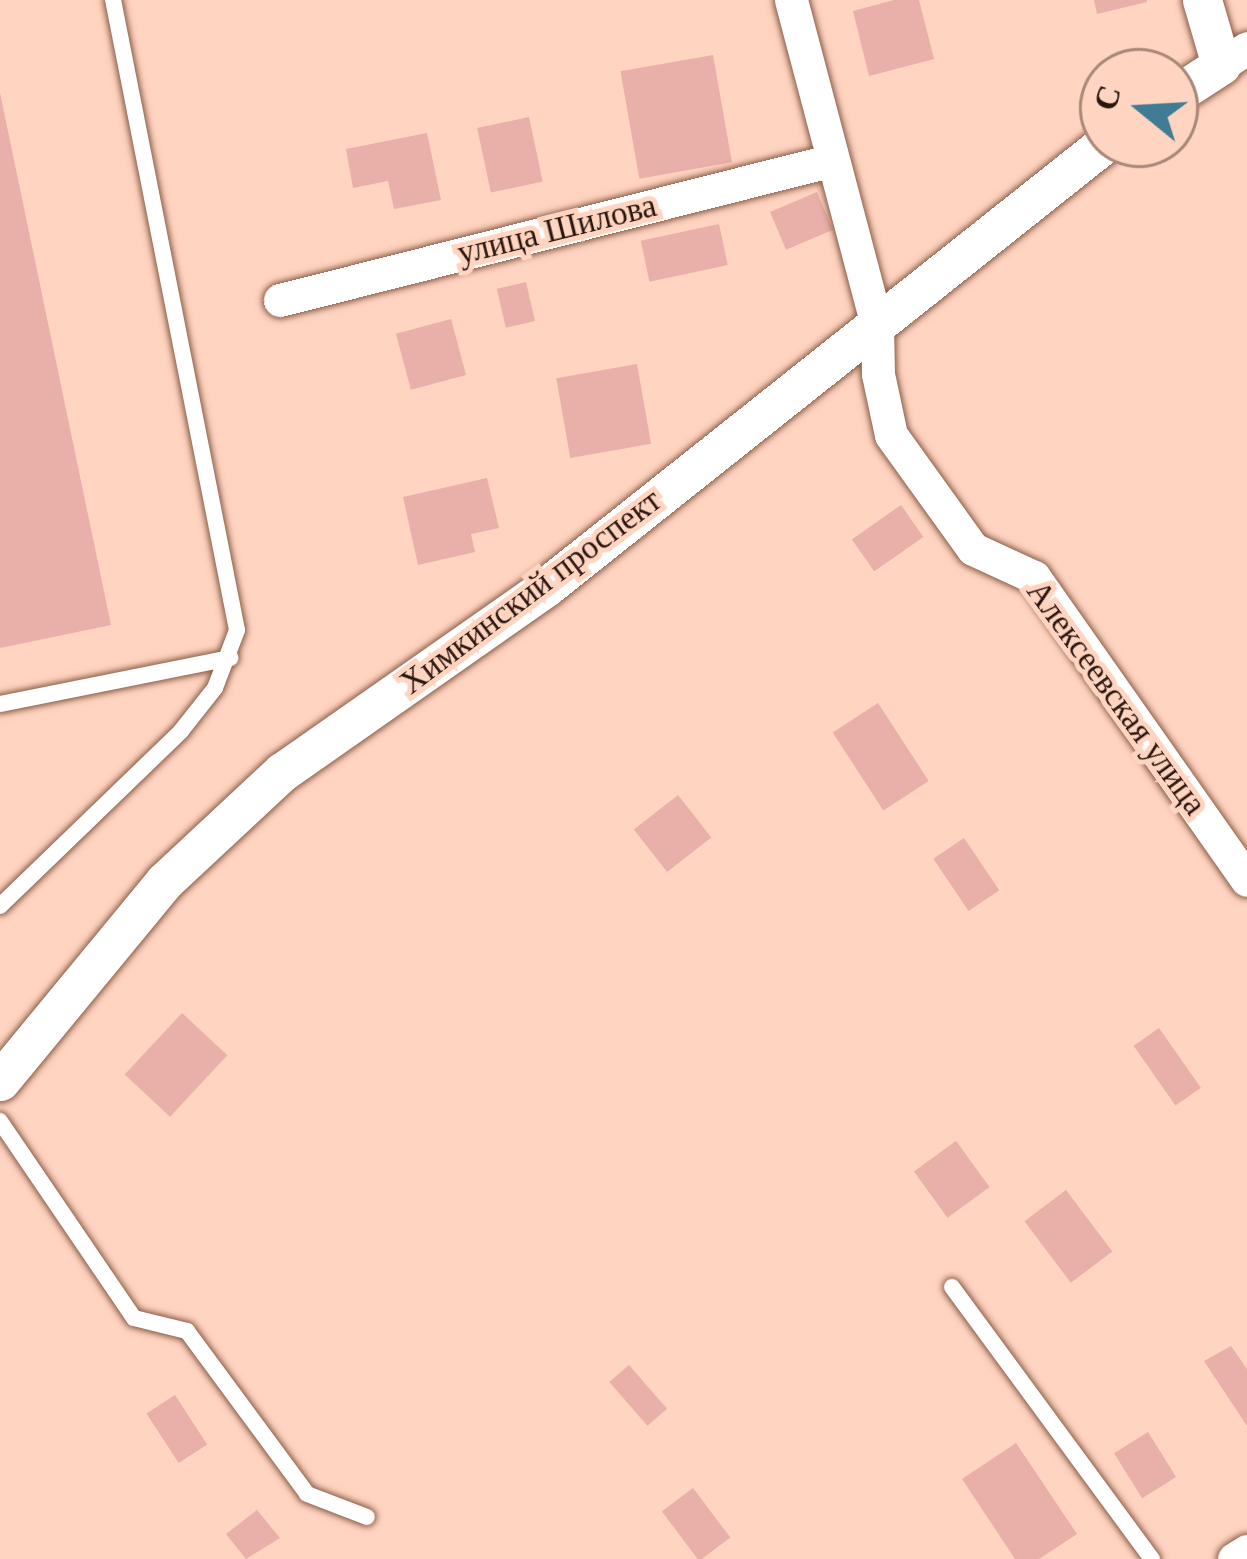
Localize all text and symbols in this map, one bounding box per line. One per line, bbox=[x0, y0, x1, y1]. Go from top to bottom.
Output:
north arrow bbox=[1079, 48, 1199, 168]
text: С bbox=[1087, 81, 1128, 115]
street label: улица Шилова bbox=[454, 186, 660, 274]
street label: Химкинский проспект bbox=[393, 481, 669, 703]
street label: Алексеевская улица bbox=[1018, 573, 1214, 823]

